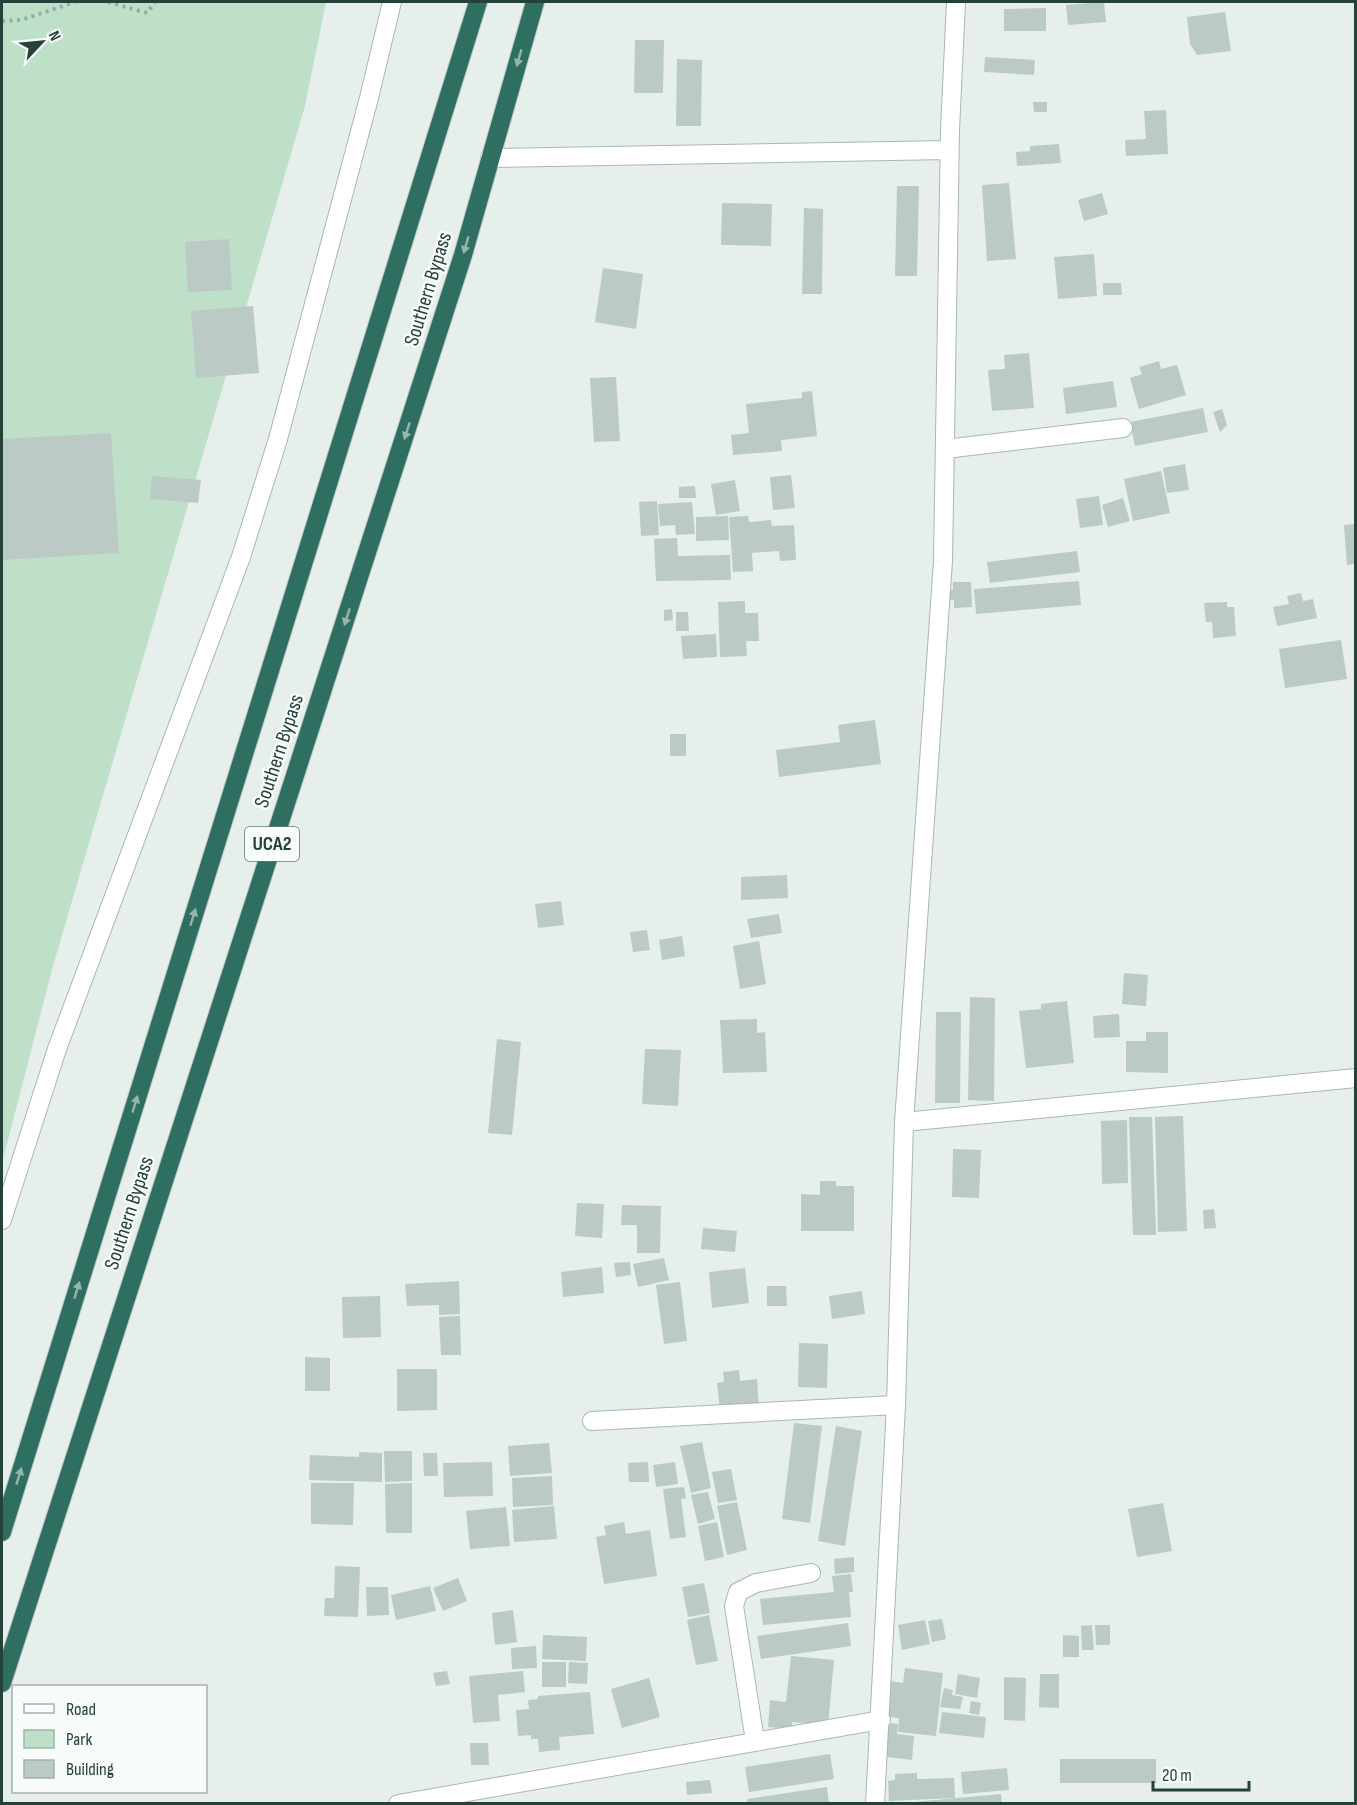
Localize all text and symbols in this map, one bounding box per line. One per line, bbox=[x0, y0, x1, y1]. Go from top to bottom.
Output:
north arrow bbox=[12, 12, 72, 72]
text: N bbox=[44, 28, 65, 44]
one-way arrow bbox=[514, 49, 523, 67]
street label: Southern Bypass bbox=[399, 229, 457, 349]
one-way arrow bbox=[461, 237, 470, 255]
one-way arrow bbox=[401, 422, 411, 440]
one-way arrow bbox=[341, 608, 351, 626]
street label: Southern Bypass bbox=[249, 691, 309, 811]
road number: UCA2 bbox=[245, 827, 299, 861]
one-way arrow bbox=[189, 908, 198, 926]
one-way arrow bbox=[131, 1095, 140, 1113]
street label: Southern Bypass bbox=[99, 1153, 159, 1273]
one-way arrow bbox=[73, 1281, 82, 1299]
one-way arrow bbox=[15, 1467, 24, 1485]
legend bbox=[12, 1685, 207, 1793]
text: Road bbox=[66, 1699, 96, 1720]
text: Park bbox=[66, 1729, 92, 1750]
scale bar bbox=[1153, 1754, 1249, 1792]
text: Building bbox=[66, 1759, 114, 1780]
text: 20 m bbox=[1162, 1765, 1192, 1786]

